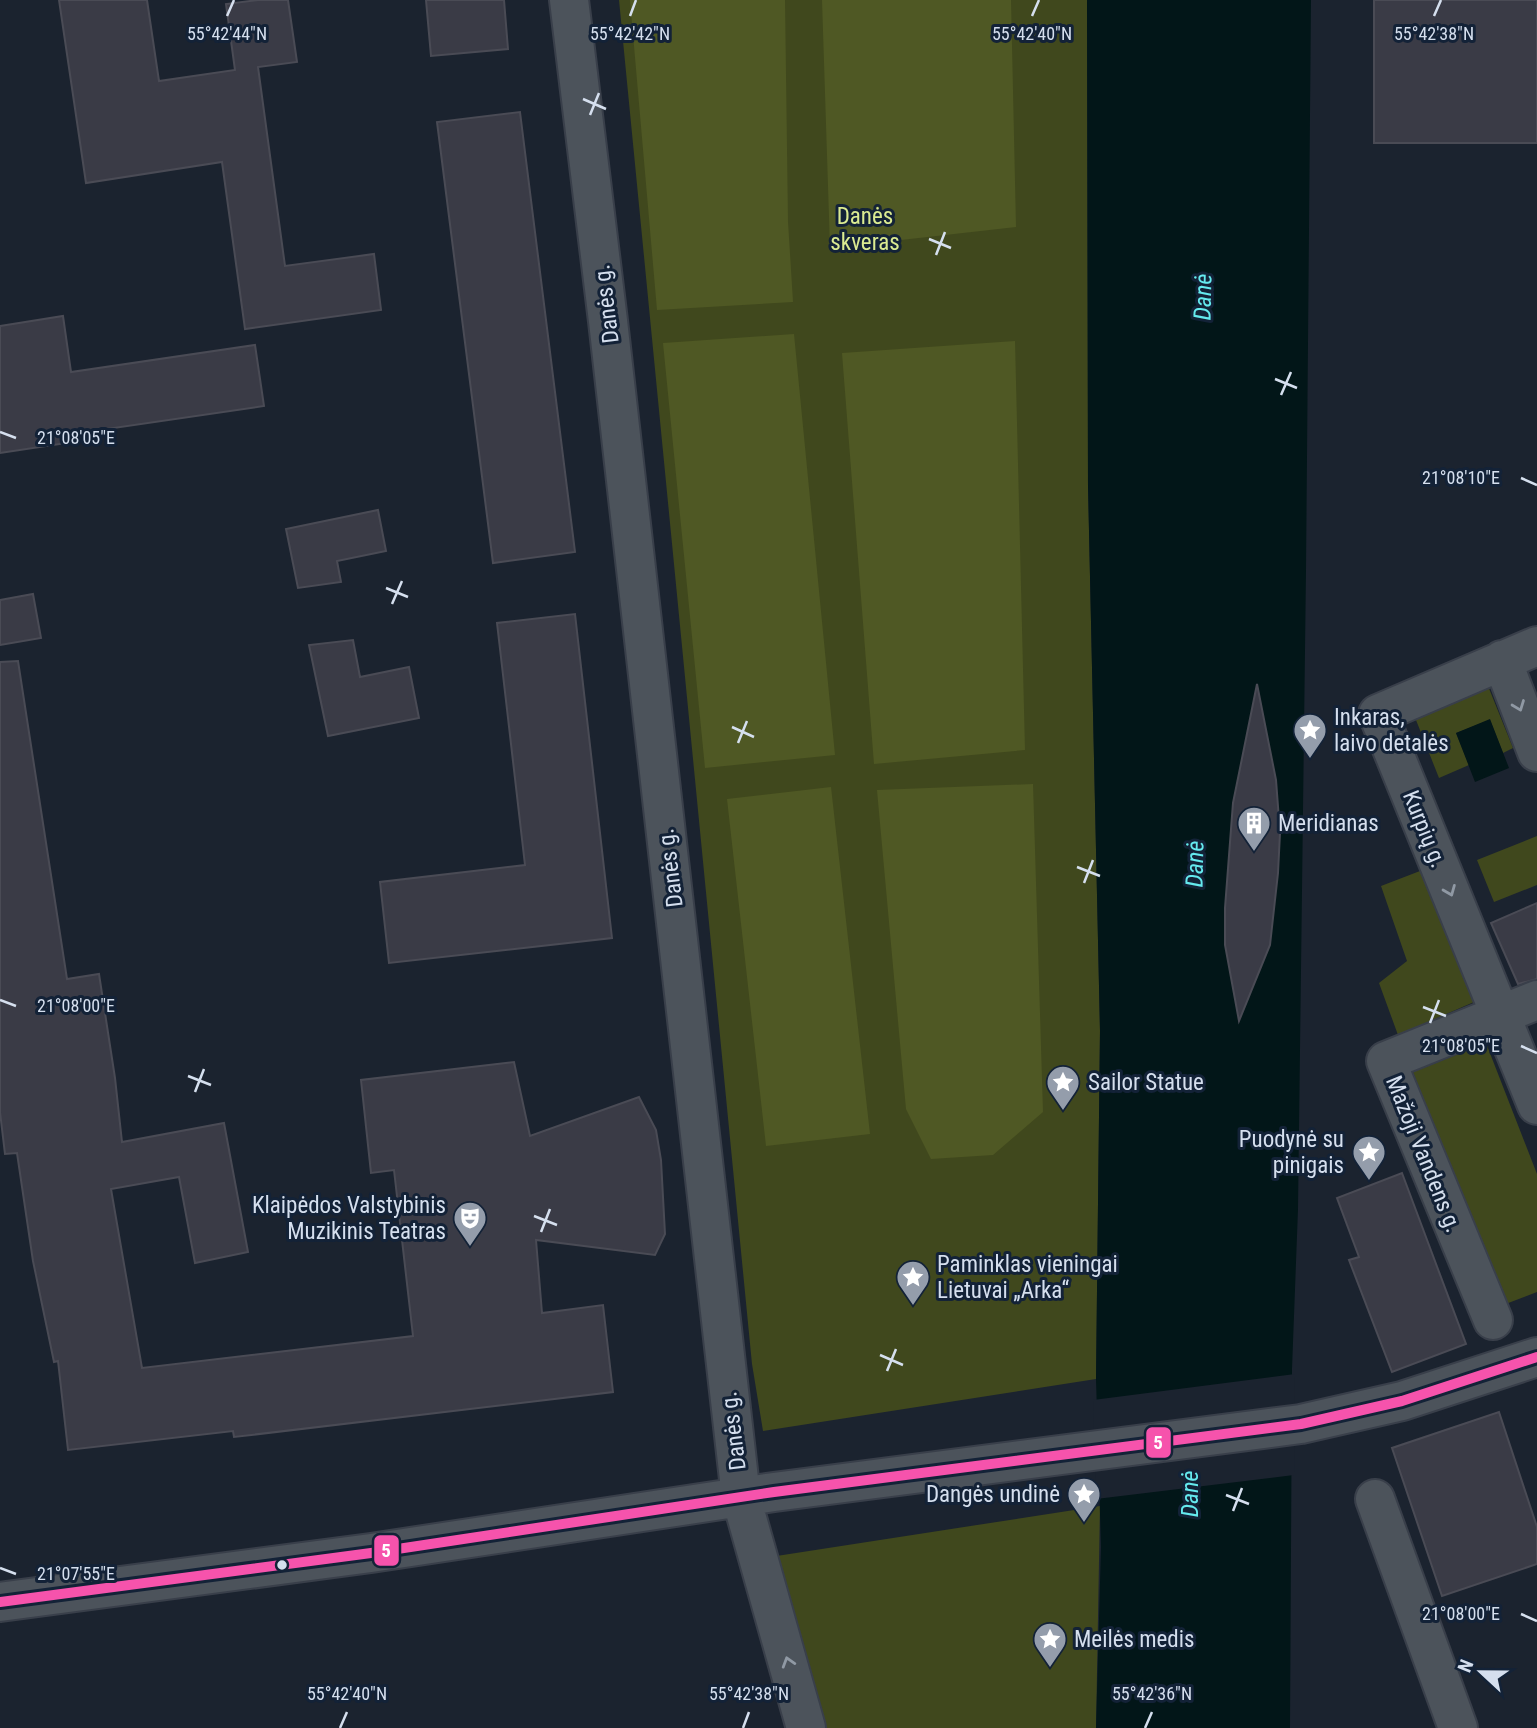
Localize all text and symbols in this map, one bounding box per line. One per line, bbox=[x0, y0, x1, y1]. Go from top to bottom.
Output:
text: 55°42'44"N bbox=[187, 23, 267, 44]
text: 55°42'42"N bbox=[590, 23, 670, 44]
text: 55°42'40"N bbox=[992, 23, 1072, 44]
text: 55°42'38"N bbox=[1394, 23, 1474, 44]
park label: Danės skveras bbox=[830, 203, 900, 256]
street label: Danės g. bbox=[588, 263, 625, 345]
water label: Danė bbox=[1189, 273, 1217, 321]
text: 21°08'05"E bbox=[37, 427, 115, 448]
text: 21°08'10"E bbox=[1422, 467, 1500, 488]
one-way arrow bbox=[1511, 700, 1525, 712]
place label: Inkaras, laivo detalės bbox=[1334, 704, 1449, 757]
place icon: Inkaras, laivo detalės bbox=[1291, 711, 1329, 760]
street label: Kurpių g. bbox=[1397, 787, 1452, 872]
building icon: Meridianas bbox=[1235, 804, 1273, 853]
place label: Meridianas bbox=[1278, 810, 1379, 837]
street label: Danės g. bbox=[652, 827, 689, 909]
water label: Danė bbox=[1181, 840, 1209, 888]
one-way arrow bbox=[1442, 883, 1456, 896]
text: 21°08'00"E bbox=[37, 995, 115, 1016]
text: 21°08'05"E bbox=[1422, 1035, 1500, 1056]
place icon: Sailor Statue bbox=[1044, 1063, 1082, 1112]
place label: Sailor Statue bbox=[1088, 1069, 1204, 1096]
street label: Mažoji Vandens g. bbox=[1380, 1072, 1467, 1236]
place label: Puodynė su pinigais bbox=[1239, 1126, 1344, 1179]
place icon: Puodynė su pinigais bbox=[1350, 1133, 1388, 1182]
place label: Klaipėdos Valstybinis Muzikinis Teatras bbox=[252, 1192, 446, 1245]
theatre icon: Klaipėdos Valstybinis Muzikinis Teatras bbox=[451, 1199, 489, 1248]
place label: Paminklas vieningai Lietuvai „Arka“ bbox=[937, 1251, 1118, 1304]
place icon: Paminklas vieningai Lietuvai „Arka“ bbox=[894, 1258, 932, 1307]
street label: Danės g. bbox=[715, 1390, 752, 1472]
line badge: 5 bbox=[1145, 1426, 1172, 1459]
text: 5 bbox=[1153, 1431, 1163, 1454]
water label: Danė bbox=[1176, 1471, 1204, 1517]
place icon: Dangės undinė bbox=[1065, 1475, 1103, 1524]
place label: Dangės undinė bbox=[926, 1481, 1060, 1508]
line badge: 5 bbox=[373, 1534, 400, 1567]
text: 5 bbox=[381, 1539, 391, 1562]
unlabelled marker bbox=[275, 1558, 289, 1572]
text: 21°07'55"E bbox=[37, 1563, 115, 1584]
text: 21°08'00"E bbox=[1422, 1603, 1500, 1624]
place icon: Meilės medis bbox=[1031, 1620, 1069, 1669]
place label: Meilės medis bbox=[1074, 1626, 1195, 1653]
north arrow bbox=[1446, 1637, 1516, 1707]
one-way arrow bbox=[782, 1656, 797, 1668]
text: N bbox=[1453, 1656, 1479, 1676]
text: 55°42'40"N bbox=[307, 1683, 387, 1704]
text: 55°42'38"N bbox=[709, 1683, 789, 1704]
text: 55°42'36"N bbox=[1112, 1683, 1192, 1704]

